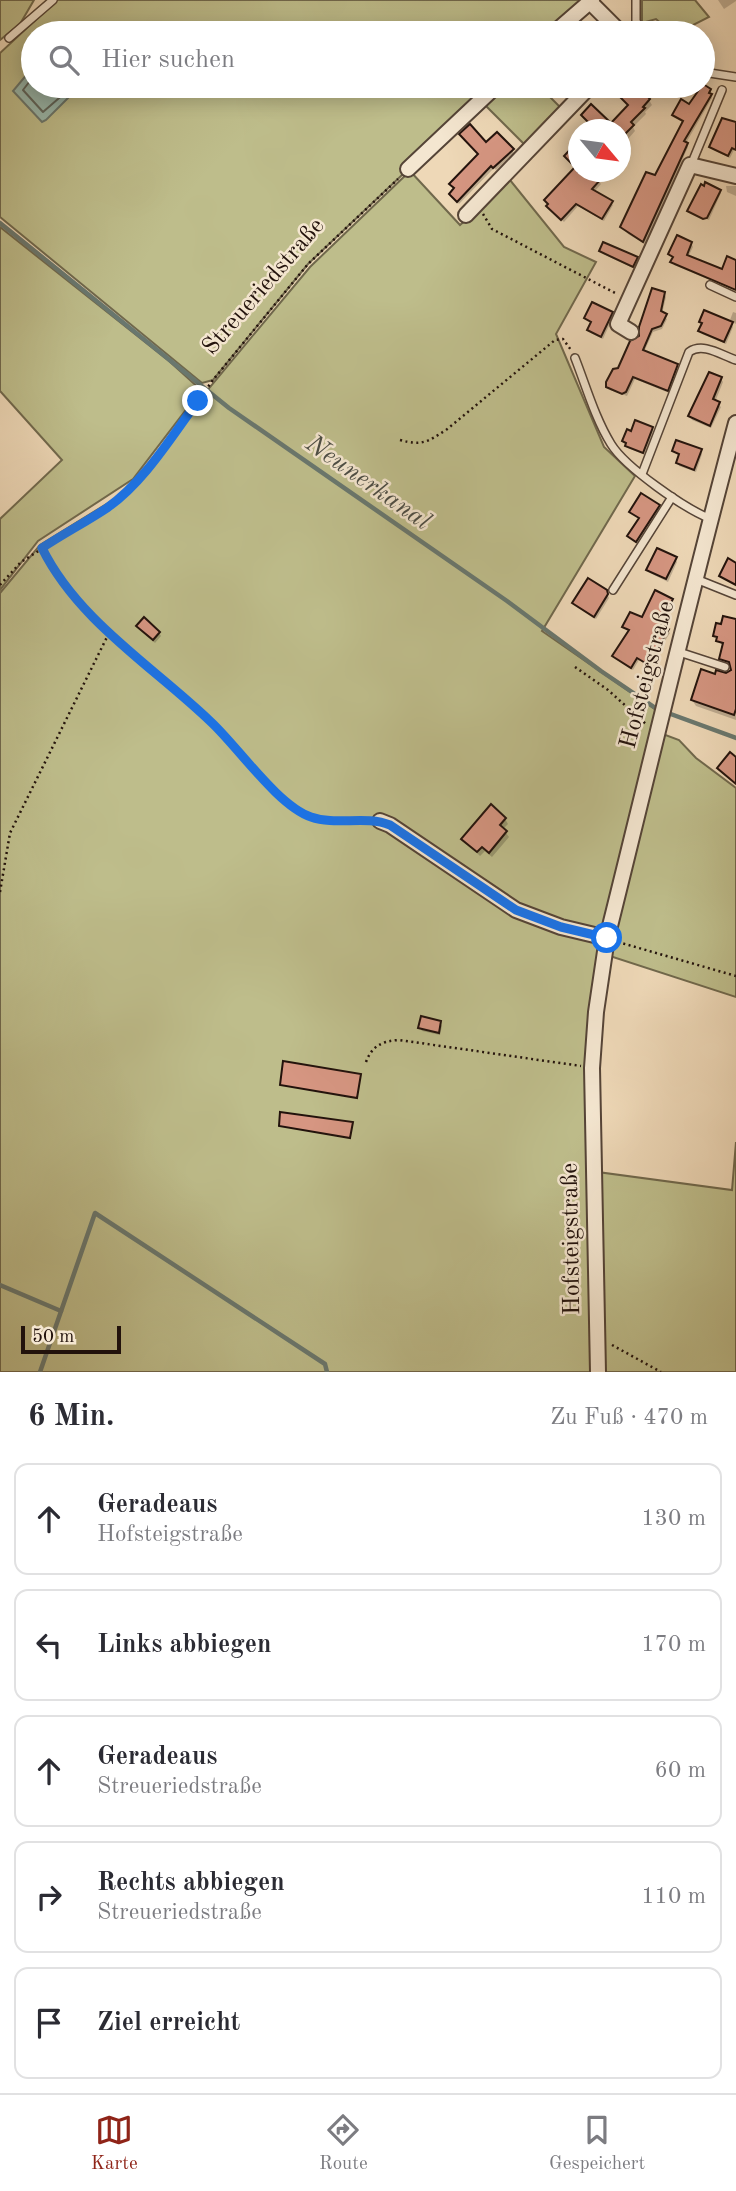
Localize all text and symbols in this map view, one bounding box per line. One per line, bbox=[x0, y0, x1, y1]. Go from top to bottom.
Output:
search box bbox=[21, 21, 715, 98]
icon: search bbox=[45, 41, 83, 79]
text: Hier suchen bbox=[101, 47, 235, 73]
north arrow bbox=[568, 119, 631, 182]
street label: Streueriedstraße bbox=[198, 214, 330, 360]
route end bbox=[182, 385, 213, 416]
water label: Neunerkanal bbox=[300, 430, 436, 536]
street label: Hofsteigstraße bbox=[617, 598, 679, 752]
route start bbox=[591, 922, 622, 953]
street label: Hofsteigstraße bbox=[559, 1163, 585, 1315]
scale bar bbox=[21, 1323, 121, 1355]
text: 50 m bbox=[32, 1328, 74, 1347]
text: 6 Min. bbox=[28, 1402, 114, 1432]
text: Zu Fuß · 470 m bbox=[550, 1406, 708, 1429]
text: Geradeaus bbox=[97, 1492, 217, 1518]
icon: ahead bbox=[30, 1500, 68, 1538]
text: 130 m bbox=[641, 1507, 706, 1530]
text: Hofsteigstraße bbox=[97, 1523, 243, 1546]
icon: left bbox=[30, 1626, 68, 1664]
text: Links abbiegen bbox=[97, 1632, 271, 1658]
text: 170 m bbox=[641, 1633, 706, 1656]
text: Geradeaus bbox=[97, 1744, 217, 1770]
icon: ahead bbox=[30, 1752, 68, 1790]
text: 60 m bbox=[655, 1759, 706, 1782]
text: Streueriedstraße bbox=[97, 1775, 262, 1798]
text: Rechts abbiegen bbox=[97, 1870, 285, 1896]
icon: right bbox=[30, 1878, 68, 1916]
text: 110 m bbox=[641, 1885, 706, 1908]
text: Streueriedstraße bbox=[97, 1901, 262, 1924]
icon: arrive bbox=[30, 2004, 68, 2042]
text: Ziel erreicht bbox=[97, 2010, 240, 2036]
tab: Karte bbox=[91, 2111, 138, 2176]
tab: Route bbox=[319, 2111, 368, 2176]
tab: Gespeichert bbox=[549, 2111, 645, 2176]

